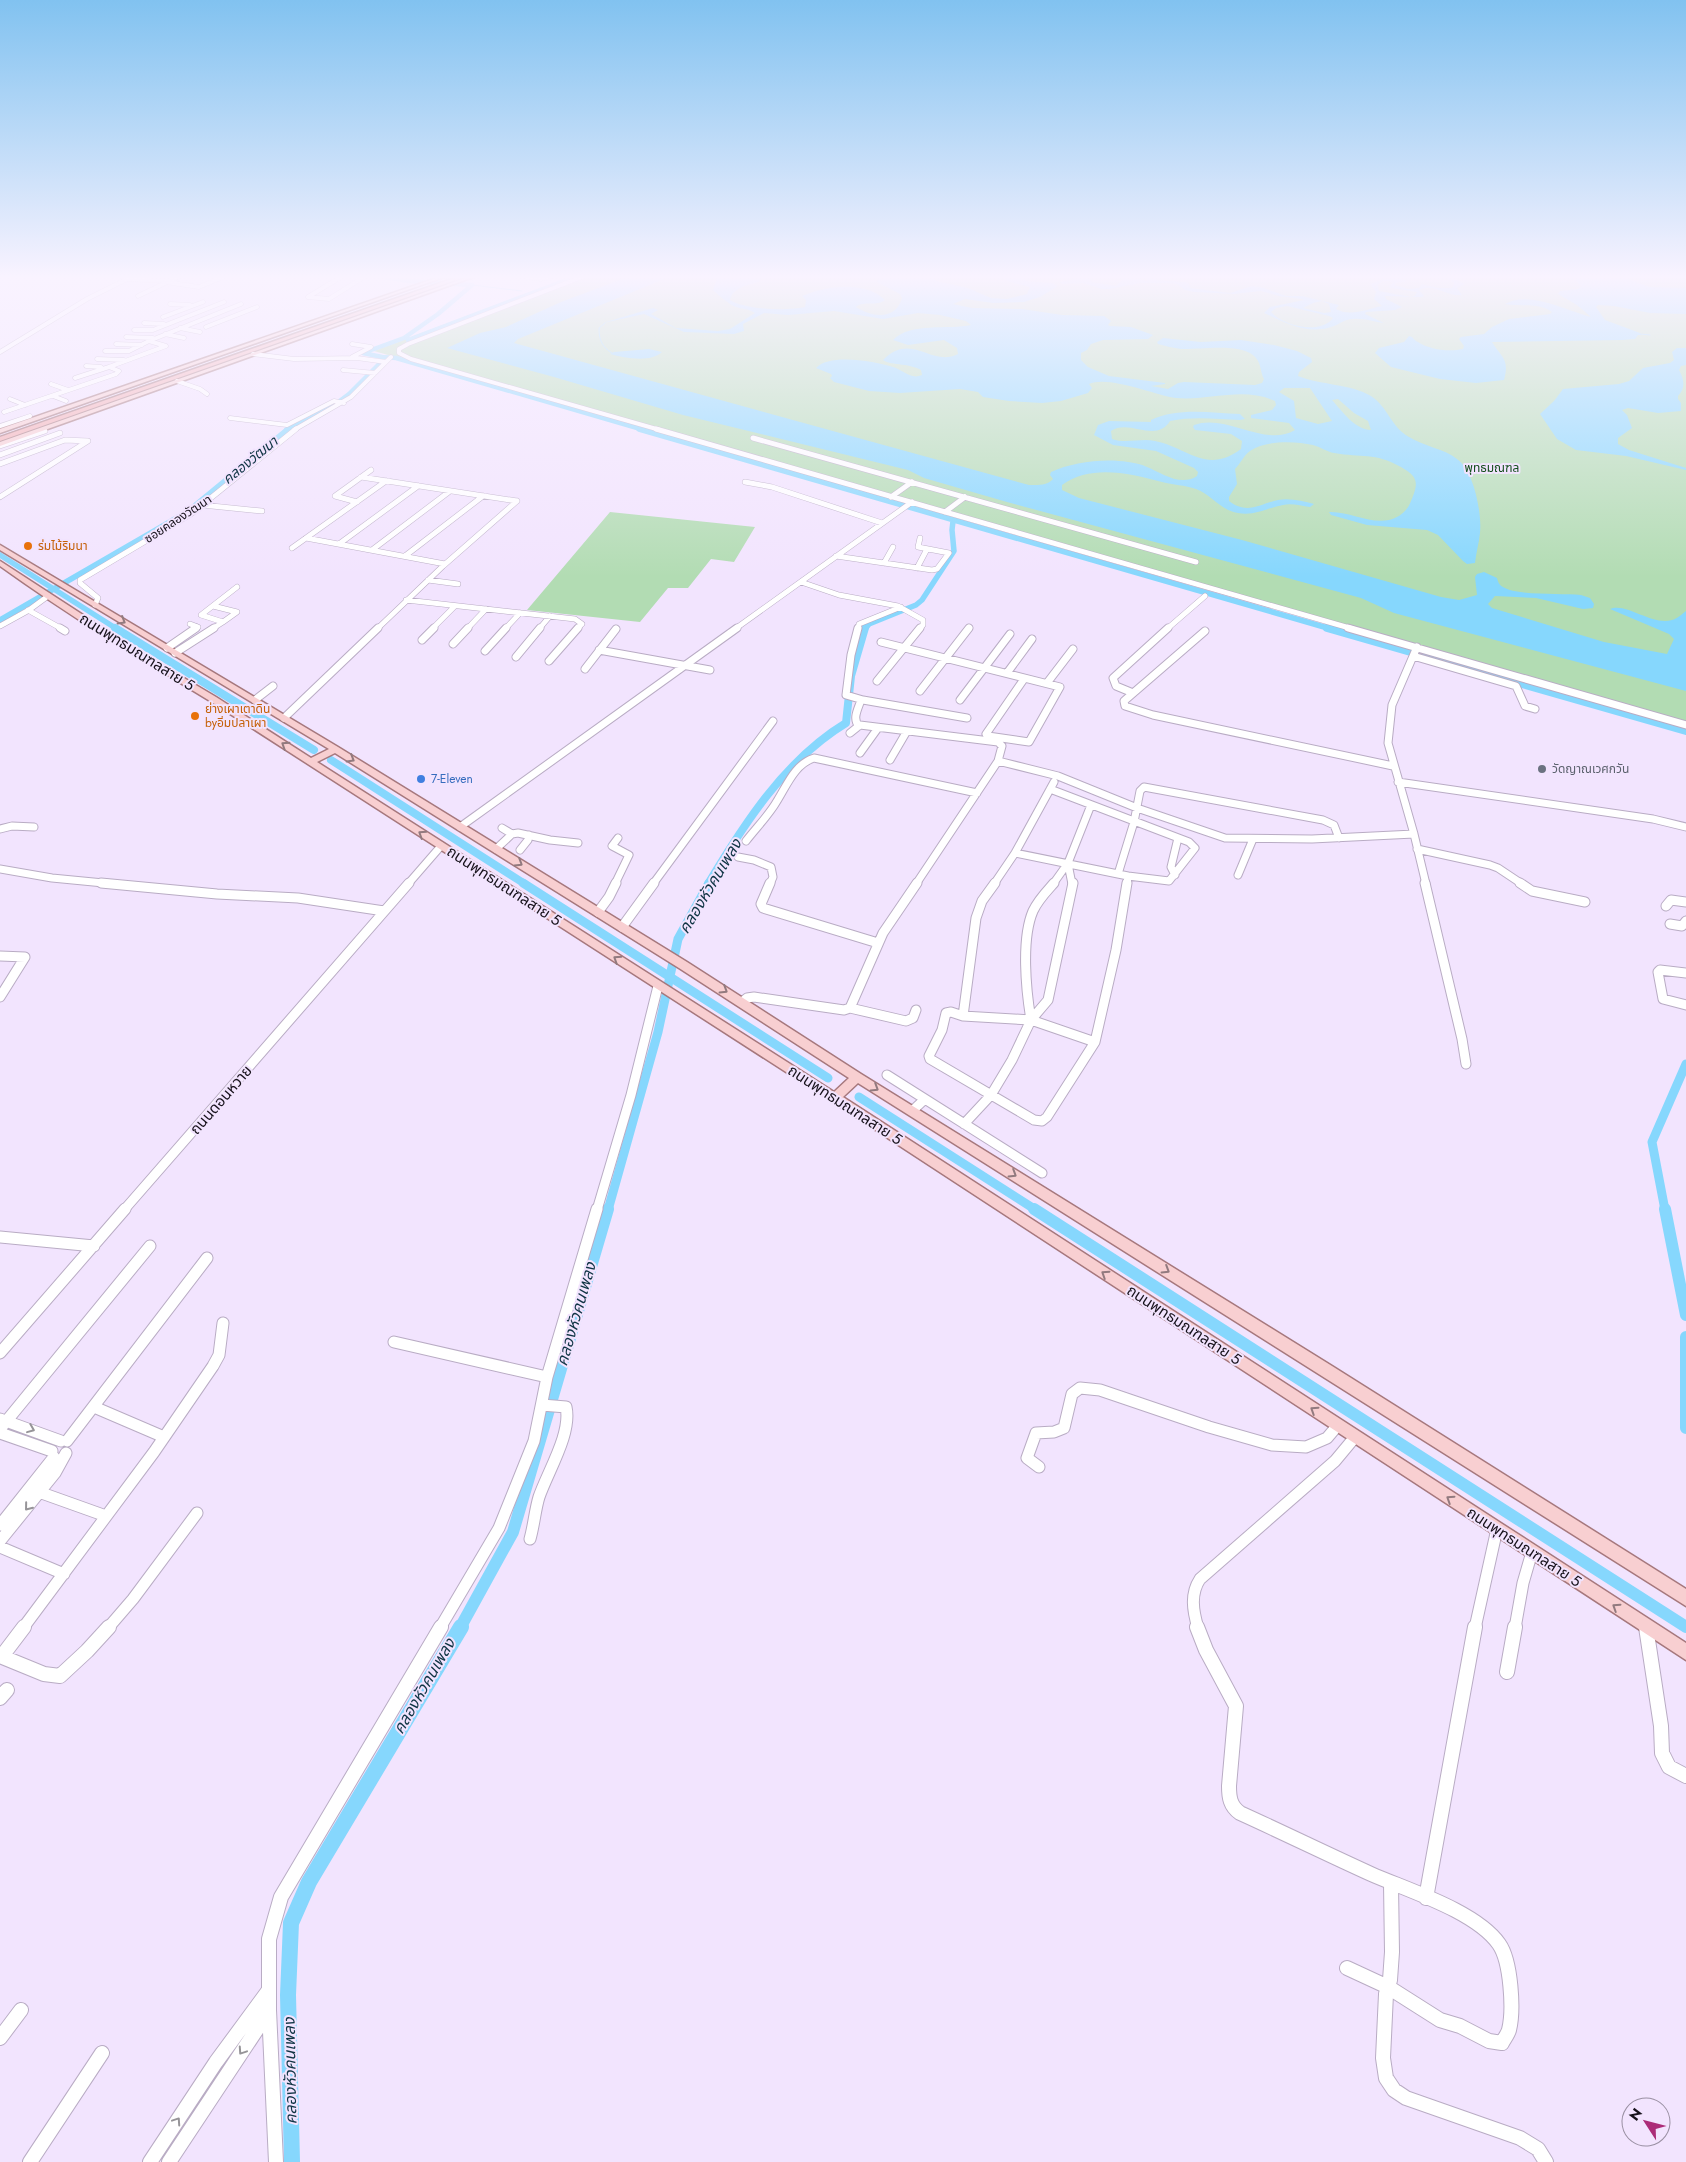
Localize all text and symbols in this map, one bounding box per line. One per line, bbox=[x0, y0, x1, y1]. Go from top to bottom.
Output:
water label: คลองวัฒนา bbox=[218, 431, 283, 489]
park label: พุทธมณฑล bbox=[1465, 459, 1519, 477]
street label: ซอยคลองวัฒนา bbox=[141, 490, 215, 548]
place label: ร่มไม้ริมนา bbox=[38, 537, 88, 555]
marker: ร่มไม้ริมนา bbox=[22, 540, 34, 552]
street label: ถนนพุทธมณฑลสาย 5 bbox=[75, 608, 199, 696]
one-way arrow bbox=[116, 614, 125, 624]
place label: ย่างเผาเตาดิน byอิ่มปลาเผา bbox=[205, 700, 270, 732]
marker: ย่างเผาเตาดิน byอิ่มปลาเผา bbox=[189, 710, 201, 722]
one-way arrow bbox=[282, 742, 291, 752]
one-way arrow bbox=[345, 752, 354, 762]
place label: วัดญาณเวศกวัน bbox=[1552, 760, 1629, 778]
marker: วัดญาณเวศกวัน bbox=[1536, 763, 1548, 775]
place label: 7-Eleven bbox=[431, 770, 473, 788]
marker: 7-Eleven bbox=[415, 773, 427, 785]
one-way arrow bbox=[418, 830, 427, 840]
water label: คลองหัวคนเพลง bbox=[673, 833, 748, 938]
street label: ถนนพุทธมณฑลสาย 5 bbox=[442, 841, 566, 931]
one-way arrow bbox=[513, 857, 522, 866]
one-way arrow bbox=[614, 956, 623, 966]
one-way arrow bbox=[719, 984, 728, 994]
street label: ถนนดอนหวาย bbox=[185, 1060, 257, 1140]
street label: ถนนพุทธมณฑลสาย 5 bbox=[783, 1060, 907, 1150]
one-way arrow bbox=[870, 1082, 879, 1092]
one-way arrow bbox=[1008, 1167, 1017, 1177]
water label: คลองหัวคนเพลง bbox=[550, 1258, 602, 1369]
one-way arrow bbox=[1160, 1263, 1169, 1273]
one-way arrow bbox=[1101, 1270, 1110, 1280]
street label: ถนนพุทธมณฑลสาย 5 bbox=[1122, 1280, 1246, 1370]
one-way arrow bbox=[1311, 1407, 1320, 1416]
one-way arrow bbox=[26, 1424, 34, 1434]
one-way arrow bbox=[1447, 1495, 1456, 1505]
one-way arrow bbox=[24, 1502, 33, 1511]
street label: ถนนพุทธมณฑลสาย 5 bbox=[1462, 1502, 1586, 1592]
one-way arrow bbox=[1612, 1603, 1621, 1613]
water label: คลองหัวคนเพลง bbox=[387, 1633, 461, 1738]
water label: คลองหัวคนเพลง bbox=[278, 2016, 302, 2125]
one-way arrow bbox=[239, 2045, 248, 2054]
north arrow bbox=[1621, 2097, 1671, 2147]
text: N bbox=[1624, 2104, 1647, 2125]
one-way arrow bbox=[171, 2118, 180, 2127]

